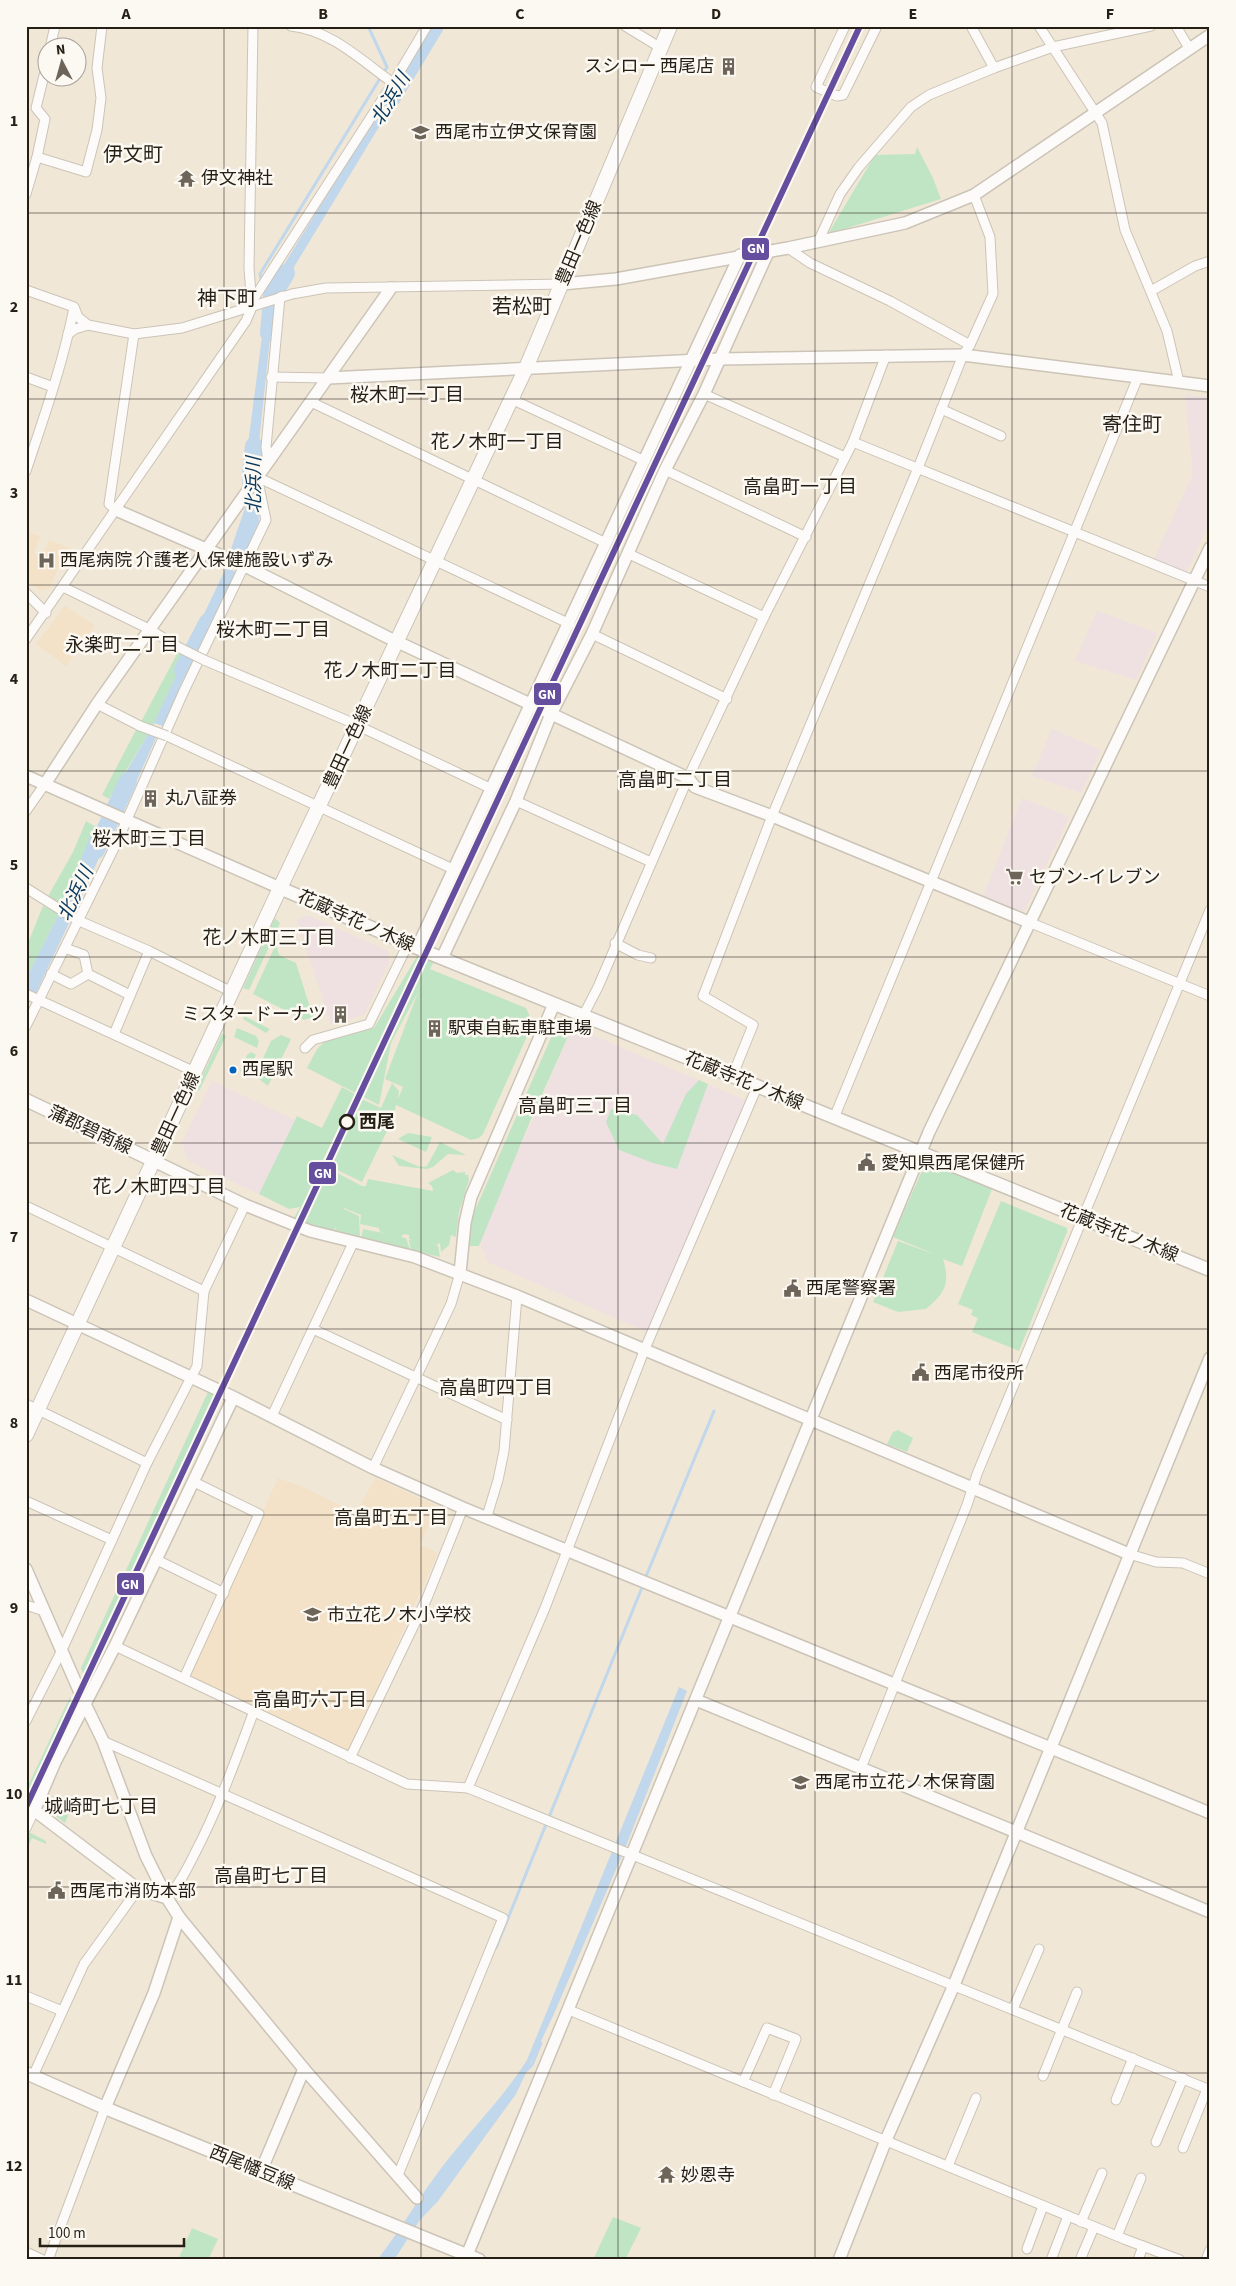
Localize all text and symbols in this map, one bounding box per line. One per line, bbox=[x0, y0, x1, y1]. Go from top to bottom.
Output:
text: A bbox=[120, 3, 131, 25]
text: B bbox=[318, 3, 328, 25]
text: C bbox=[515, 3, 525, 25]
text: D bbox=[711, 3, 721, 25]
text: E bbox=[909, 3, 917, 25]
text: F bbox=[1106, 3, 1114, 25]
north arrow bbox=[38, 38, 88, 88]
text: N bbox=[55, 40, 66, 60]
place label: スシロー 西尾店 bbox=[584, 54, 714, 79]
building icon: スシロー 西尾店 bbox=[718, 56, 738, 76]
water label: 北浜川 bbox=[365, 66, 418, 130]
text: 1 bbox=[10, 110, 18, 132]
place label: 西尾市立伊文保育園 bbox=[435, 120, 597, 145]
school or university icon: 西尾市立伊文保育園 bbox=[411, 122, 431, 142]
district label: 伊文町 bbox=[103, 141, 163, 169]
place label: 伊文神社 bbox=[201, 166, 273, 191]
temple icon: 伊文神社 bbox=[177, 168, 197, 188]
street label: 豊田一色線 bbox=[550, 197, 608, 289]
line badge: GN bbox=[741, 237, 770, 261]
text: GN bbox=[747, 239, 765, 259]
district label: 神下町 bbox=[197, 285, 257, 313]
district label: 若松町 bbox=[492, 293, 552, 321]
text: 2 bbox=[10, 296, 18, 318]
district label: 桜木町一丁目 bbox=[350, 382, 464, 409]
district label: 寄住町 bbox=[1102, 411, 1162, 439]
district label: 花ノ木町一丁目 bbox=[430, 429, 564, 456]
water label: 北浜川 bbox=[241, 455, 268, 514]
district label: 高畠町一丁目 bbox=[743, 474, 857, 501]
text: 3 bbox=[10, 482, 18, 504]
place label: 西尾病院 介護老人保健施設いずみ bbox=[60, 548, 334, 573]
hospital icon: 西尾病院 介護老人保健施設いずみ bbox=[36, 550, 56, 570]
district label: 桜木町二丁目 bbox=[216, 617, 330, 644]
district label: 永楽町二丁目 bbox=[65, 632, 179, 659]
district label: 花ノ木町二丁目 bbox=[323, 658, 457, 685]
text: 4 bbox=[10, 668, 19, 690]
line badge: GN bbox=[533, 682, 562, 706]
text: GN bbox=[538, 685, 556, 705]
street label: 豊田一色線 bbox=[318, 701, 378, 793]
district label: 高畠町二丁目 bbox=[618, 767, 732, 794]
place label: 丸八証券 bbox=[165, 786, 237, 811]
building icon: 丸八証券 bbox=[141, 788, 161, 808]
district label: 桜木町三丁目 bbox=[92, 826, 206, 853]
text: 5 bbox=[10, 854, 18, 876]
water label: 北浜川 bbox=[51, 861, 102, 926]
place label: セブン-イレブン bbox=[1029, 865, 1161, 890]
supermarket icon: セブン-イレブン bbox=[1005, 867, 1025, 887]
street label: 花蔵寺花ノ木線 bbox=[293, 884, 419, 958]
district label: 花ノ木町三丁目 bbox=[202, 925, 336, 952]
place label: ミスタードーナツ bbox=[182, 1002, 326, 1027]
building icon: ミスタードーナツ bbox=[330, 1004, 350, 1024]
place label: 駅東自転車駐車場 bbox=[448, 1016, 592, 1041]
building icon: 駅東自転車駐車場 bbox=[424, 1018, 444, 1038]
text: 6 bbox=[10, 1040, 18, 1062]
street label: 花蔵寺花ノ木線 bbox=[681, 1046, 807, 1116]
place label: 西尾駅 bbox=[242, 1058, 293, 1082]
marker: 西尾駅 bbox=[228, 1065, 238, 1075]
street label: 豊田一色線 bbox=[146, 1068, 206, 1160]
district label: 高畠町三丁目 bbox=[518, 1093, 632, 1120]
street label: 蒲郡碧南線 bbox=[44, 1100, 136, 1160]
place label: 西尾 bbox=[359, 1110, 395, 1135]
marker: 西尾 bbox=[339, 1114, 355, 1130]
place label: 愛知県西尾保健所 bbox=[881, 1151, 1025, 1176]
public building icon: 愛知県西尾保健所 bbox=[857, 1153, 877, 1173]
line badge: GN bbox=[308, 1161, 337, 1185]
text: GN bbox=[314, 1164, 332, 1184]
district label: 花ノ木町四丁目 bbox=[92, 1174, 226, 1201]
street label: 花蔵寺花ノ木線 bbox=[1056, 1198, 1182, 1268]
text: 7 bbox=[10, 1226, 18, 1248]
place label: 西尾警察署 bbox=[806, 1276, 896, 1301]
public building icon: 西尾警察署 bbox=[782, 1278, 802, 1298]
place label: 西尾市役所 bbox=[934, 1361, 1024, 1386]
public building icon: 西尾市役所 bbox=[910, 1363, 930, 1383]
district label: 高畠町四丁目 bbox=[439, 1375, 553, 1402]
text: 8 bbox=[10, 1412, 18, 1434]
district label: 高畠町五丁目 bbox=[334, 1505, 448, 1532]
line badge: GN bbox=[116, 1572, 145, 1596]
text: GN bbox=[121, 1575, 139, 1595]
text: 9 bbox=[10, 1597, 18, 1619]
place label: 市立花ノ木小学校 bbox=[327, 1603, 471, 1628]
school or university icon: 市立花ノ木小学校 bbox=[303, 1605, 323, 1625]
district label: 高畠町六丁目 bbox=[253, 1687, 367, 1714]
place label: 西尾市立花ノ木保育園 bbox=[815, 1770, 995, 1795]
school or university icon: 西尾市立花ノ木保育園 bbox=[791, 1772, 811, 1792]
text: 10 bbox=[6, 1783, 22, 1805]
district label: 城崎町七丁目 bbox=[44, 1794, 158, 1821]
district label: 高畠町七丁目 bbox=[214, 1863, 328, 1890]
place label: 西尾市消防本部 bbox=[70, 1879, 196, 1904]
public building icon: 西尾市消防本部 bbox=[46, 1881, 66, 1901]
text: 11 bbox=[6, 1969, 22, 1991]
street label: 西尾幡豆線 bbox=[206, 2140, 298, 2196]
text: 12 bbox=[6, 2155, 22, 2177]
place label: 妙恩寺 bbox=[681, 2163, 735, 2188]
temple icon: 妙恩寺 bbox=[657, 2165, 677, 2185]
scale bar bbox=[40, 2216, 184, 2248]
text: 100 m bbox=[48, 2223, 86, 2244]

